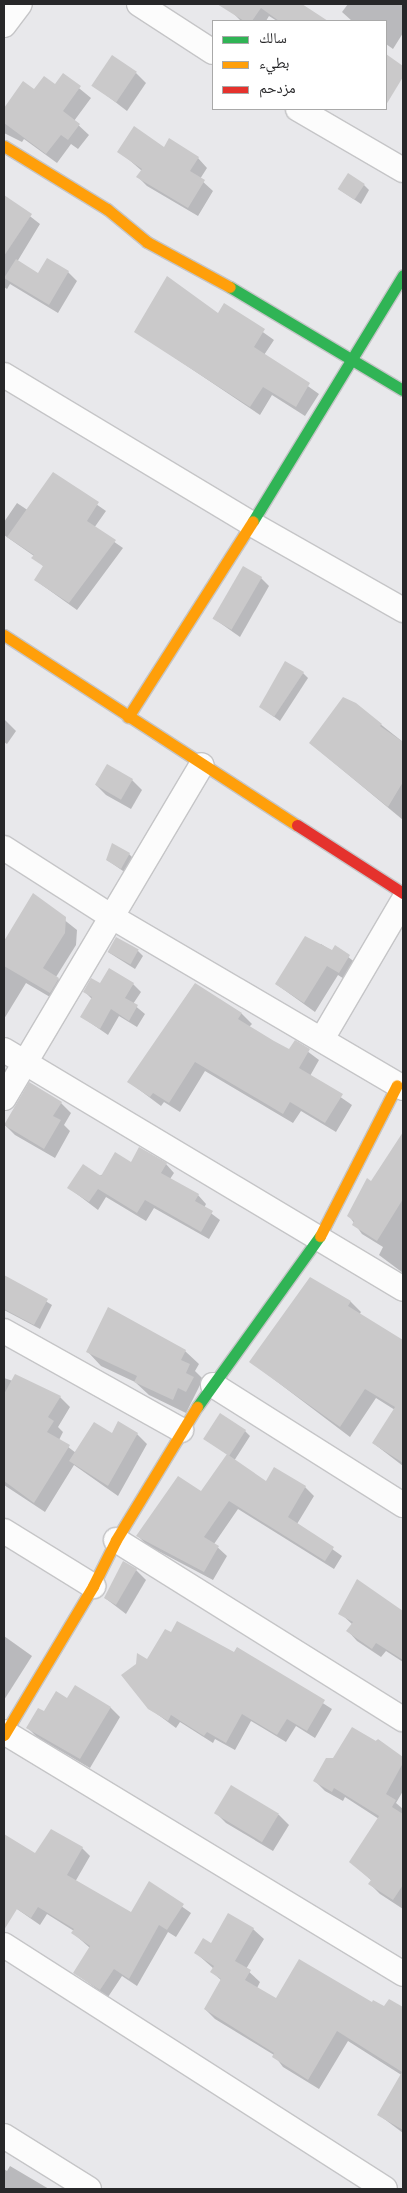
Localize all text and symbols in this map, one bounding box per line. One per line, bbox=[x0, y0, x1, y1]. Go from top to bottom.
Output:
legend bbox=[212, 20, 387, 110]
text: سالك bbox=[259, 28, 287, 47]
text: بطيء bbox=[259, 53, 289, 72]
text: مزدحم bbox=[259, 78, 296, 97]

